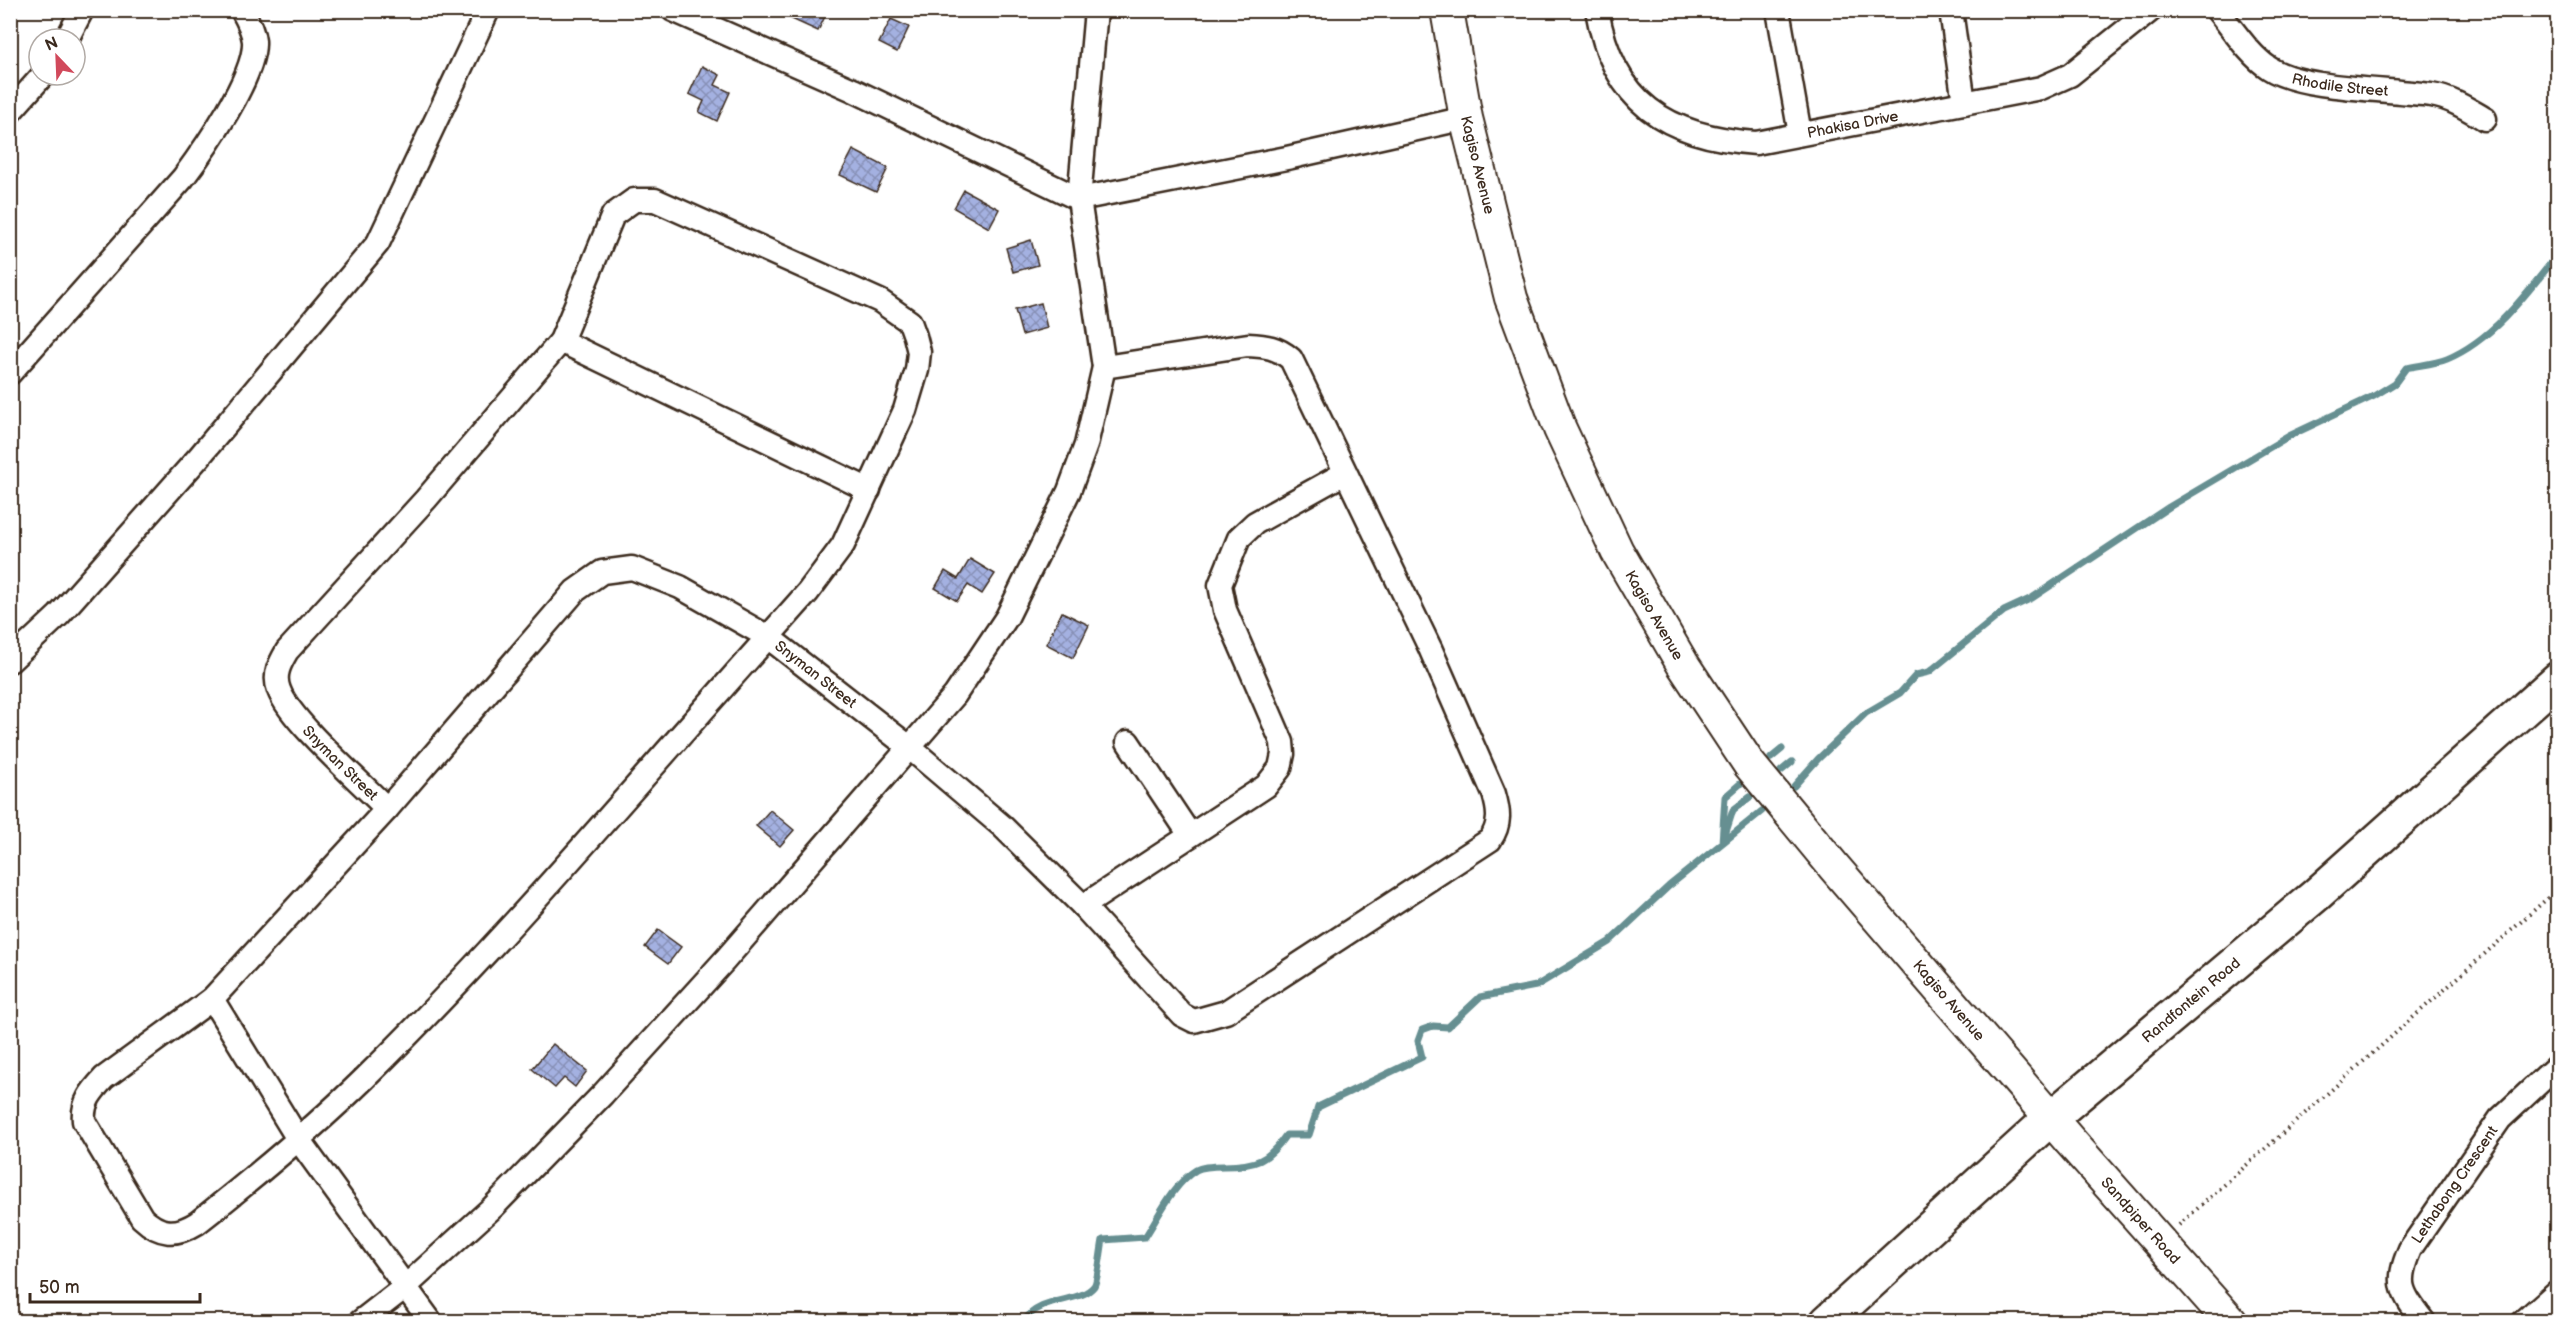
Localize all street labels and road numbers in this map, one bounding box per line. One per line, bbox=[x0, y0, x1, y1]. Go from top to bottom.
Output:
street label: Rhodile Street bbox=[2290, 69, 2389, 101]
street label: Phakisa Drive bbox=[1806, 107, 1900, 143]
street label: Kagiso Avenue bbox=[1456, 114, 1499, 216]
street label: Kagiso Avenue bbox=[1620, 567, 1687, 664]
street label: Snyman Street bbox=[771, 637, 860, 713]
street label: Snyman Street bbox=[298, 722, 382, 805]
street label: Randfontein Road bbox=[2138, 954, 2244, 1047]
street label: Kagiso Avenue bbox=[1909, 956, 1989, 1045]
street label: Lethabong Crescent bbox=[2408, 1122, 2503, 1247]
street label: Sandpiper Road bbox=[2097, 1173, 2184, 1268]

